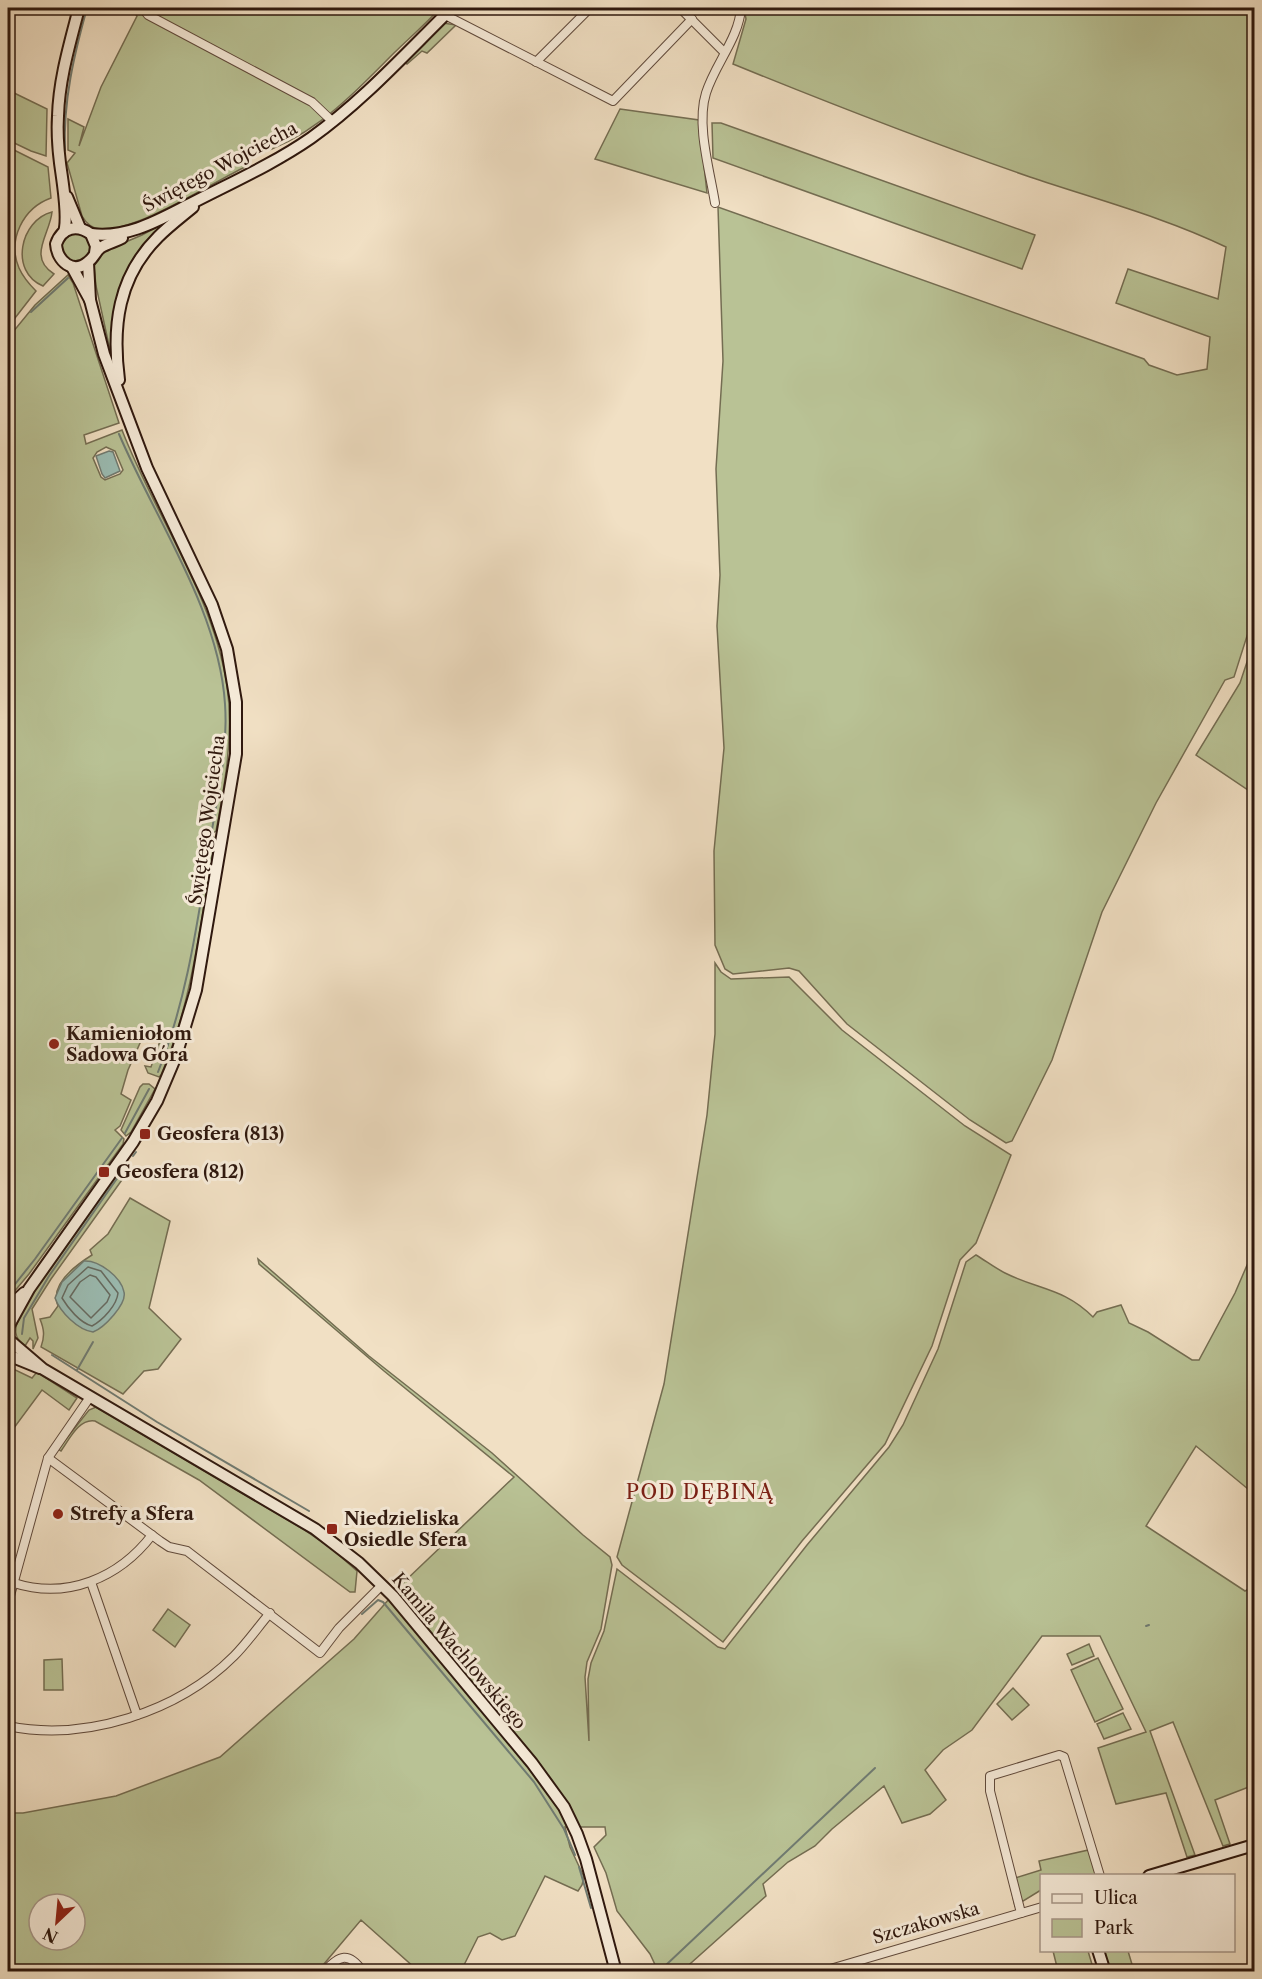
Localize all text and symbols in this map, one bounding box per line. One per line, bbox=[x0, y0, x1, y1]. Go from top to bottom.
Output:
street label: Świętego Wojciecha bbox=[139, 116, 301, 217]
street label: Świętego Wojciecha bbox=[183, 733, 230, 907]
place label: Kamieniołom Sadowa Góra bbox=[66, 1023, 192, 1066]
marker: Kamieniołom Sadowa Góra bbox=[47, 1037, 61, 1051]
place label: Geosfera (813) bbox=[157, 1123, 284, 1145]
marker: Geosfera (813) bbox=[138, 1127, 152, 1141]
place label: Geosfera (812) bbox=[116, 1161, 244, 1183]
marker: Geosfera (812) bbox=[97, 1165, 111, 1179]
district label: POD DĘBINĄ bbox=[626, 1480, 774, 1504]
place label: Strefy a Sfera bbox=[70, 1503, 195, 1525]
marker: Strefy a Sfera bbox=[51, 1507, 65, 1521]
place label: Niedzieliska Osiedle Sfera bbox=[344, 1508, 468, 1551]
marker: Niedzieliska Osiedle Sfera bbox=[325, 1522, 339, 1536]
street label: Kamila Wachlowskiego bbox=[387, 1568, 531, 1734]
legend bbox=[1040, 1874, 1235, 1952]
text: Ulica bbox=[1094, 1887, 1138, 1909]
north arrow bbox=[27, 1892, 87, 1952]
street label: Szczakowska bbox=[870, 1897, 983, 1949]
text: Park bbox=[1094, 1917, 1135, 1939]
text: N bbox=[40, 1923, 61, 1948]

